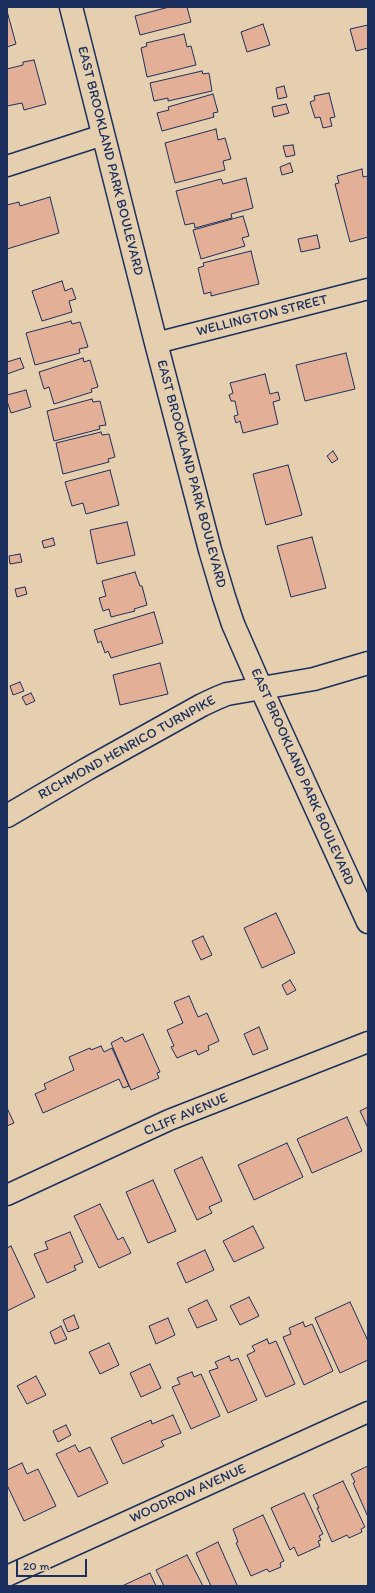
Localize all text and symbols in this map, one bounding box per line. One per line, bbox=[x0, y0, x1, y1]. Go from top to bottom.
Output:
street label: EAST BROOKLAND PARK BOULEVARD bbox=[73, 45, 147, 277]
street label: WELLINGTON STREET bbox=[195, 292, 329, 340]
street label: EAST BROOKLAND PARK BOULEVARD bbox=[152, 358, 230, 590]
street label: EAST BROOKLAND PARK BOULEVARD bbox=[246, 666, 358, 888]
street label: RICHMOND HENRICO TURNPIKE bbox=[35, 692, 219, 804]
street label: CLIFF AVENUE bbox=[141, 1090, 231, 1140]
street label: WOODROW AVENUE bbox=[127, 1461, 249, 1527]
scale bar bbox=[18, 1551, 89, 1577]
text: 20 m bbox=[23, 1559, 50, 1573]

